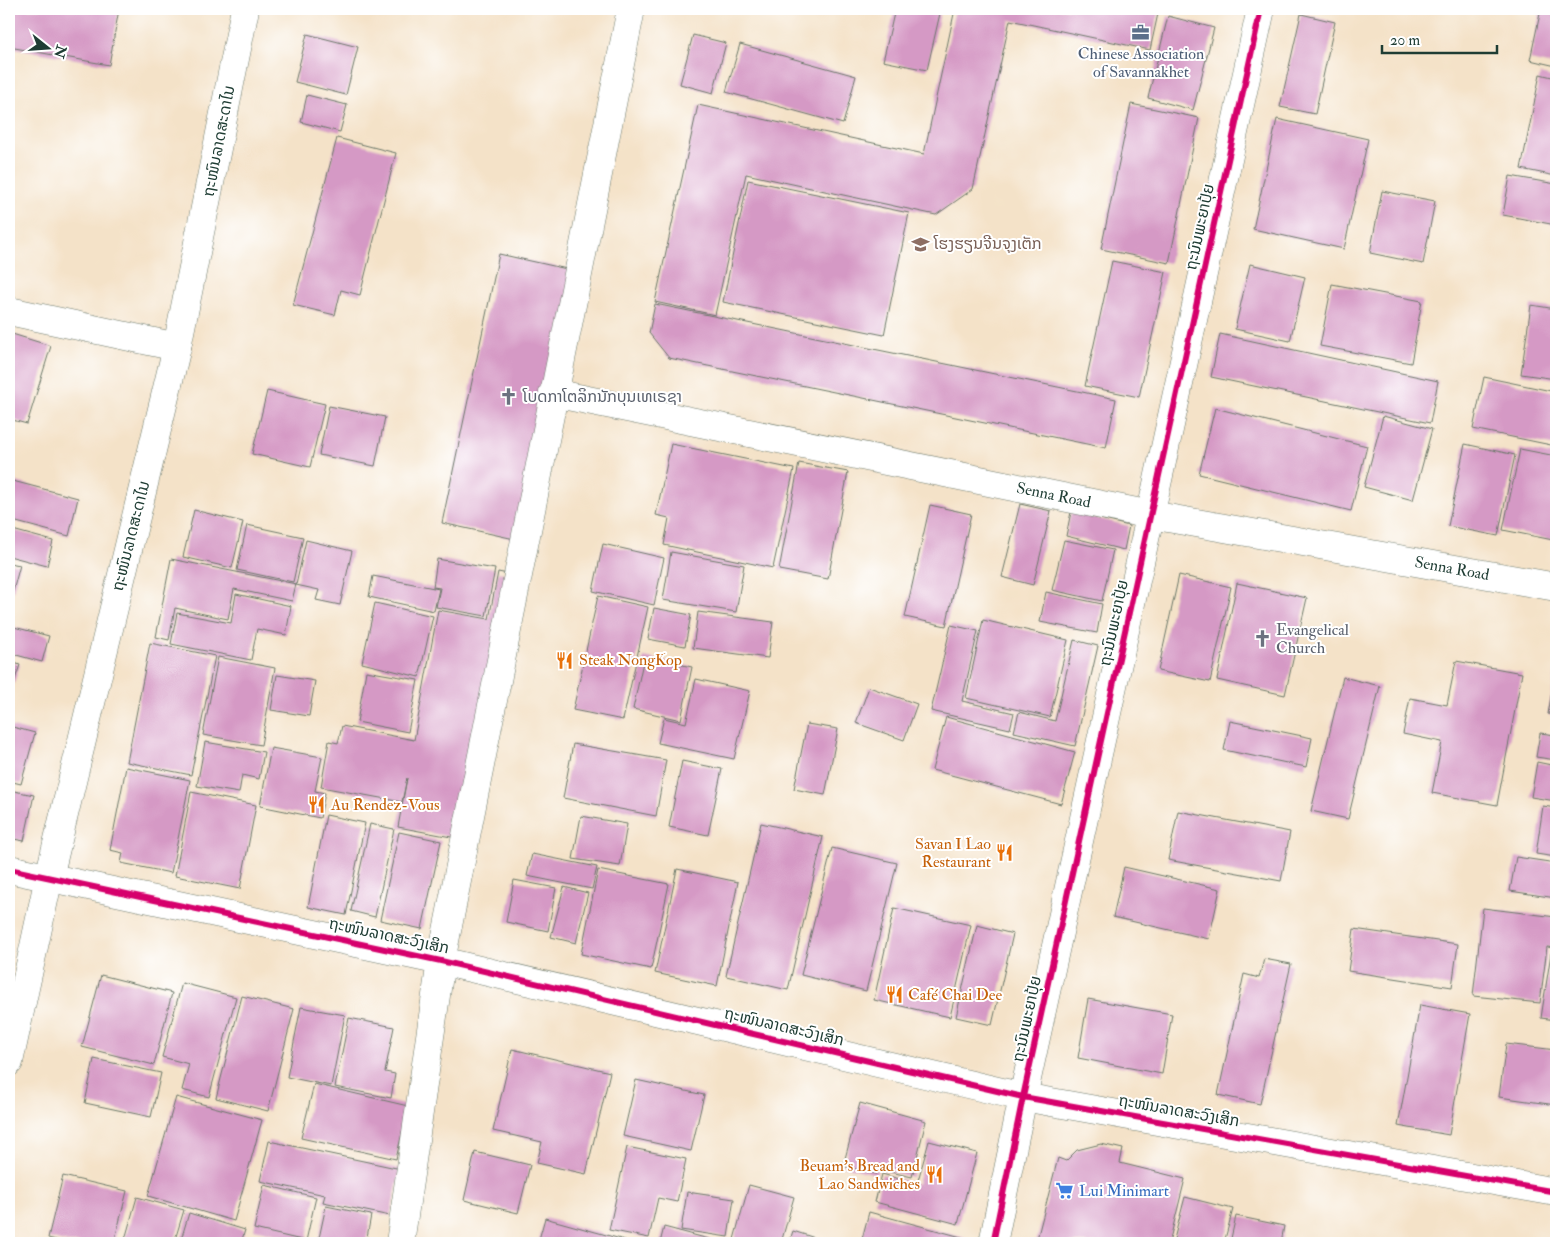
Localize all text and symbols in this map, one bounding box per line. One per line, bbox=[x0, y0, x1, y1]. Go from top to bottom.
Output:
north arrow bbox=[22, 22, 72, 72]
scale bar bbox=[1382, 22, 1498, 54]
office icon: Chinese Association of Savannakhet bbox=[1131, 23, 1151, 43]
text: 20 m bbox=[1390, 31, 1420, 50]
text: N bbox=[50, 42, 70, 61]
place label: Chinese Association of Savannakhet bbox=[1078, 44, 1204, 82]
street label: ຖະໜົນລາດສະດາໄນ bbox=[198, 84, 240, 198]
street label: ຖະນົນພະຍາປຸ້ຍ bbox=[1181, 182, 1219, 272]
school or university icon: ໂຮງຮຽນຈີນຈຸງເຕັກ bbox=[910, 234, 930, 254]
place label: ໂຮງຮຽນຈີນຈຸງເຕັກ bbox=[933, 234, 1042, 254]
church icon: ໂບດກາໂຕລິກນັກບຸນເທເຣຊາ bbox=[499, 387, 519, 407]
place label: ໂບດກາໂຕລິກນັກບຸນເທເຣຊາ bbox=[522, 387, 682, 407]
street label: Senna Road bbox=[1015, 478, 1093, 513]
street label: ຖະໜົນລາດສະດາໄນ bbox=[108, 479, 154, 593]
street label: Senna Road bbox=[1413, 552, 1491, 585]
street label: ຖະນົນພະຍາປຸ້ຍ bbox=[1095, 578, 1133, 668]
place label: Evangelical Church bbox=[1276, 620, 1349, 658]
church icon: Evangelical Church bbox=[1252, 629, 1272, 649]
restaurant icon: Steak NongKop bbox=[555, 650, 575, 670]
place label: Steak NongKop bbox=[579, 650, 682, 671]
restaurant icon: Au Rendez-Vous bbox=[307, 795, 327, 815]
place label: Au Rendez-Vous bbox=[330, 795, 440, 815]
place label: Savan I Lao Restaurant bbox=[915, 834, 991, 872]
restaurant icon: Savan I Lao Restaurant bbox=[995, 843, 1015, 863]
street label: ຖະໜົນລາດສະວົງເສິກ bbox=[327, 913, 451, 959]
street label: ຖະນົນພະຍາປຸ້ຍ bbox=[1008, 974, 1046, 1064]
restaurant icon: Café Chai Dee bbox=[884, 985, 904, 1005]
place label: Café Chai Dee bbox=[908, 985, 1002, 1005]
street label: ຖະໜົນລາດສະວົງເສິກ bbox=[722, 1003, 846, 1051]
street label: ຖະໜົນລາດສະວົງເສິກ bbox=[1117, 1091, 1241, 1131]
place label: Beuam's Bread and Lao Sandwiches bbox=[799, 1156, 920, 1194]
restaurant icon: Beuam's Bread and Lao Sandwiches bbox=[924, 1165, 944, 1185]
supermarket icon: Lui Minimart bbox=[1055, 1181, 1075, 1201]
place label: Lui Minimart bbox=[1079, 1181, 1169, 1201]

